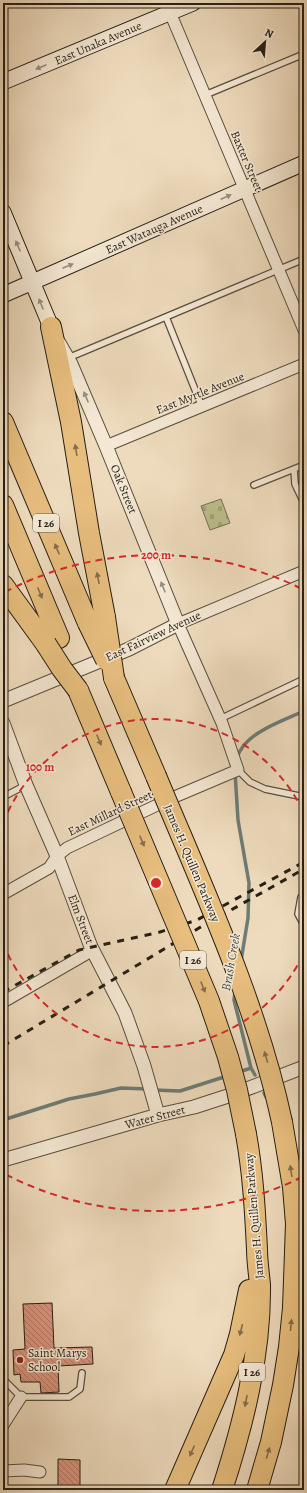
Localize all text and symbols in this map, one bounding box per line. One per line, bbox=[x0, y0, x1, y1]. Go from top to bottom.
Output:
street label: East Unaka Avenue bbox=[52, 17, 144, 69]
north arrow bbox=[245, 22, 285, 62]
text: N bbox=[262, 25, 276, 42]
one-way arrow bbox=[34, 64, 46, 70]
street label: Baxter Street bbox=[227, 128, 267, 194]
one-way arrow bbox=[220, 194, 231, 200]
street label: East Watauga Avenue bbox=[103, 200, 205, 258]
one-way arrow bbox=[14, 240, 20, 252]
one-way arrow bbox=[63, 263, 74, 269]
one-way arrow bbox=[38, 298, 44, 310]
street label: East Myrtle Avenue bbox=[153, 368, 247, 418]
one-way arrow bbox=[82, 391, 88, 403]
one-way arrow bbox=[72, 444, 78, 456]
street label: Oak Street bbox=[107, 462, 141, 516]
road number: I 26 bbox=[33, 514, 59, 532]
one-way arrow bbox=[53, 542, 59, 554]
text: 200 m bbox=[141, 547, 171, 563]
one-way arrow bbox=[95, 572, 101, 584]
one-way arrow bbox=[160, 581, 166, 593]
one-way arrow bbox=[37, 587, 43, 598]
street label: East Fairview Avenue bbox=[103, 607, 203, 665]
one-way arrow bbox=[97, 735, 103, 747]
text: 100 m bbox=[26, 759, 54, 775]
street label: East Millard Street bbox=[65, 786, 155, 840]
street label: James H. Quillen Parkway bbox=[160, 802, 224, 925]
one-way arrow bbox=[139, 836, 145, 847]
centre of rings bbox=[149, 876, 163, 890]
street label: Elm Street bbox=[64, 892, 98, 946]
water label: Brush Creek bbox=[217, 932, 244, 992]
road number: I 26 bbox=[180, 951, 206, 969]
one-way arrow bbox=[201, 981, 207, 993]
one-way arrow bbox=[263, 1050, 269, 1062]
street label: Water Street bbox=[122, 1101, 187, 1133]
street label: James H. Quillen Parkway bbox=[240, 1152, 267, 1280]
one-way arrow bbox=[288, 1165, 294, 1177]
one-way arrow bbox=[288, 1319, 295, 1331]
one-way arrow bbox=[237, 1324, 243, 1337]
place label: Saint Marys School bbox=[28, 1345, 87, 1375]
marker: Saint Marys School bbox=[15, 1355, 25, 1365]
road number: I 26 bbox=[239, 1363, 265, 1381]
one-way arrow bbox=[243, 1395, 249, 1407]
one-way arrow bbox=[189, 1445, 195, 1457]
one-way arrow bbox=[265, 1446, 271, 1458]

